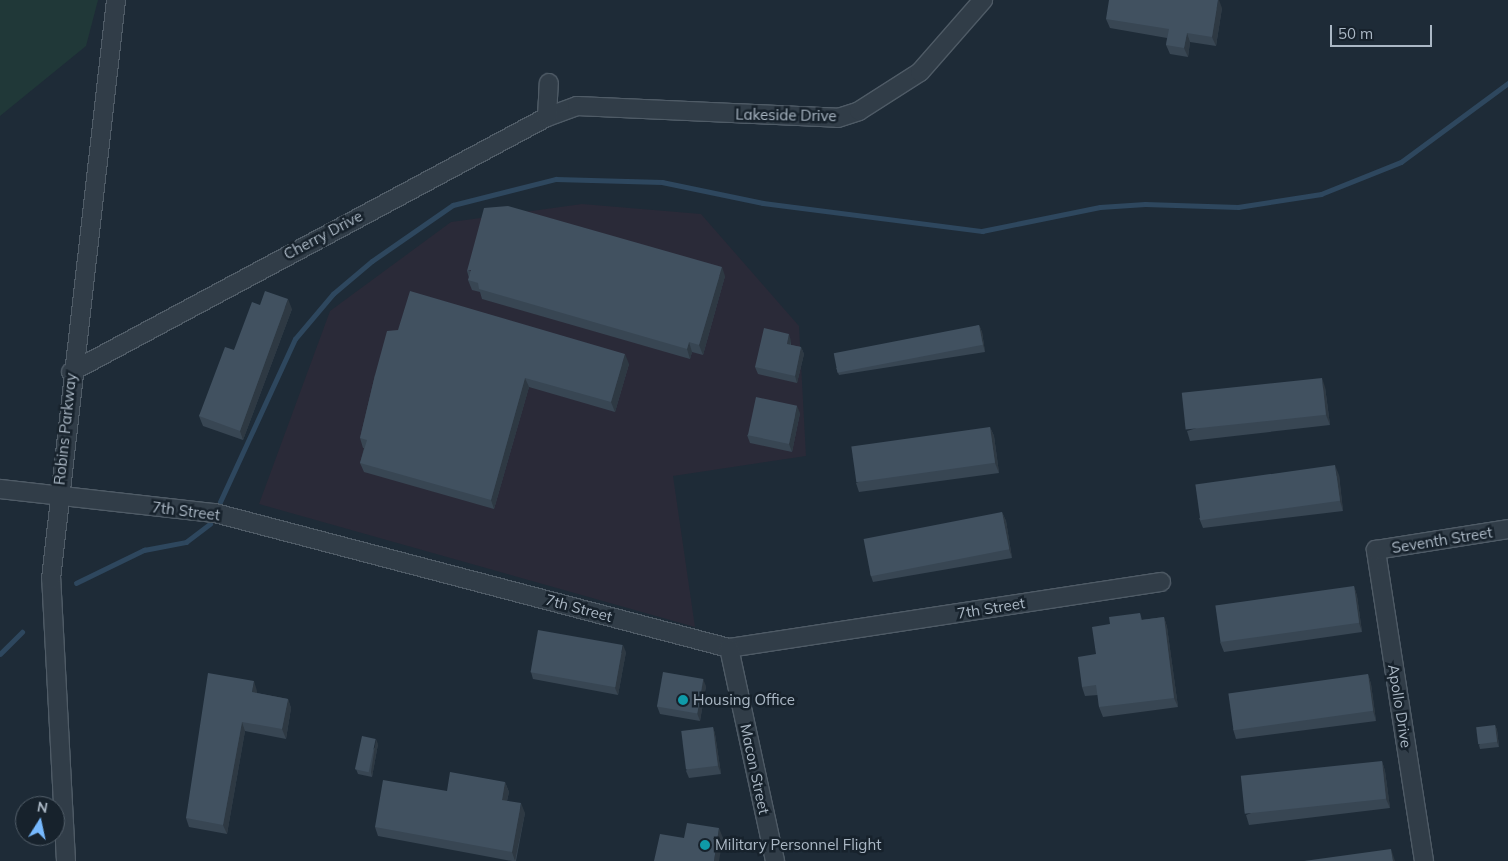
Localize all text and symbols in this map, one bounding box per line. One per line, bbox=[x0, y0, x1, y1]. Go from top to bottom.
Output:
scale bar bbox=[1333, 15, 1436, 47]
text: 50 m bbox=[1338, 24, 1373, 43]
street label: Lakeside Drive bbox=[735, 105, 837, 125]
street label: Cherry Drive bbox=[281, 207, 365, 263]
street label: Robins Parkway bbox=[50, 372, 80, 486]
street label: 7th Street bbox=[151, 498, 221, 524]
street label: Seventh Street bbox=[1390, 523, 1494, 557]
street label: 7th Street bbox=[544, 590, 614, 626]
street label: 7th Street bbox=[956, 594, 1026, 622]
street label: Apollo Drive bbox=[1385, 663, 1415, 749]
place label: Housing Office bbox=[693, 691, 795, 709]
marker: Housing Office bbox=[677, 694, 689, 706]
street label: Macon Street bbox=[737, 722, 773, 816]
north arrow bbox=[15, 796, 65, 846]
text: N bbox=[36, 797, 49, 817]
place label: Military Personnel Flight bbox=[715, 836, 881, 854]
marker: Military Personnel Flight bbox=[699, 839, 711, 851]

